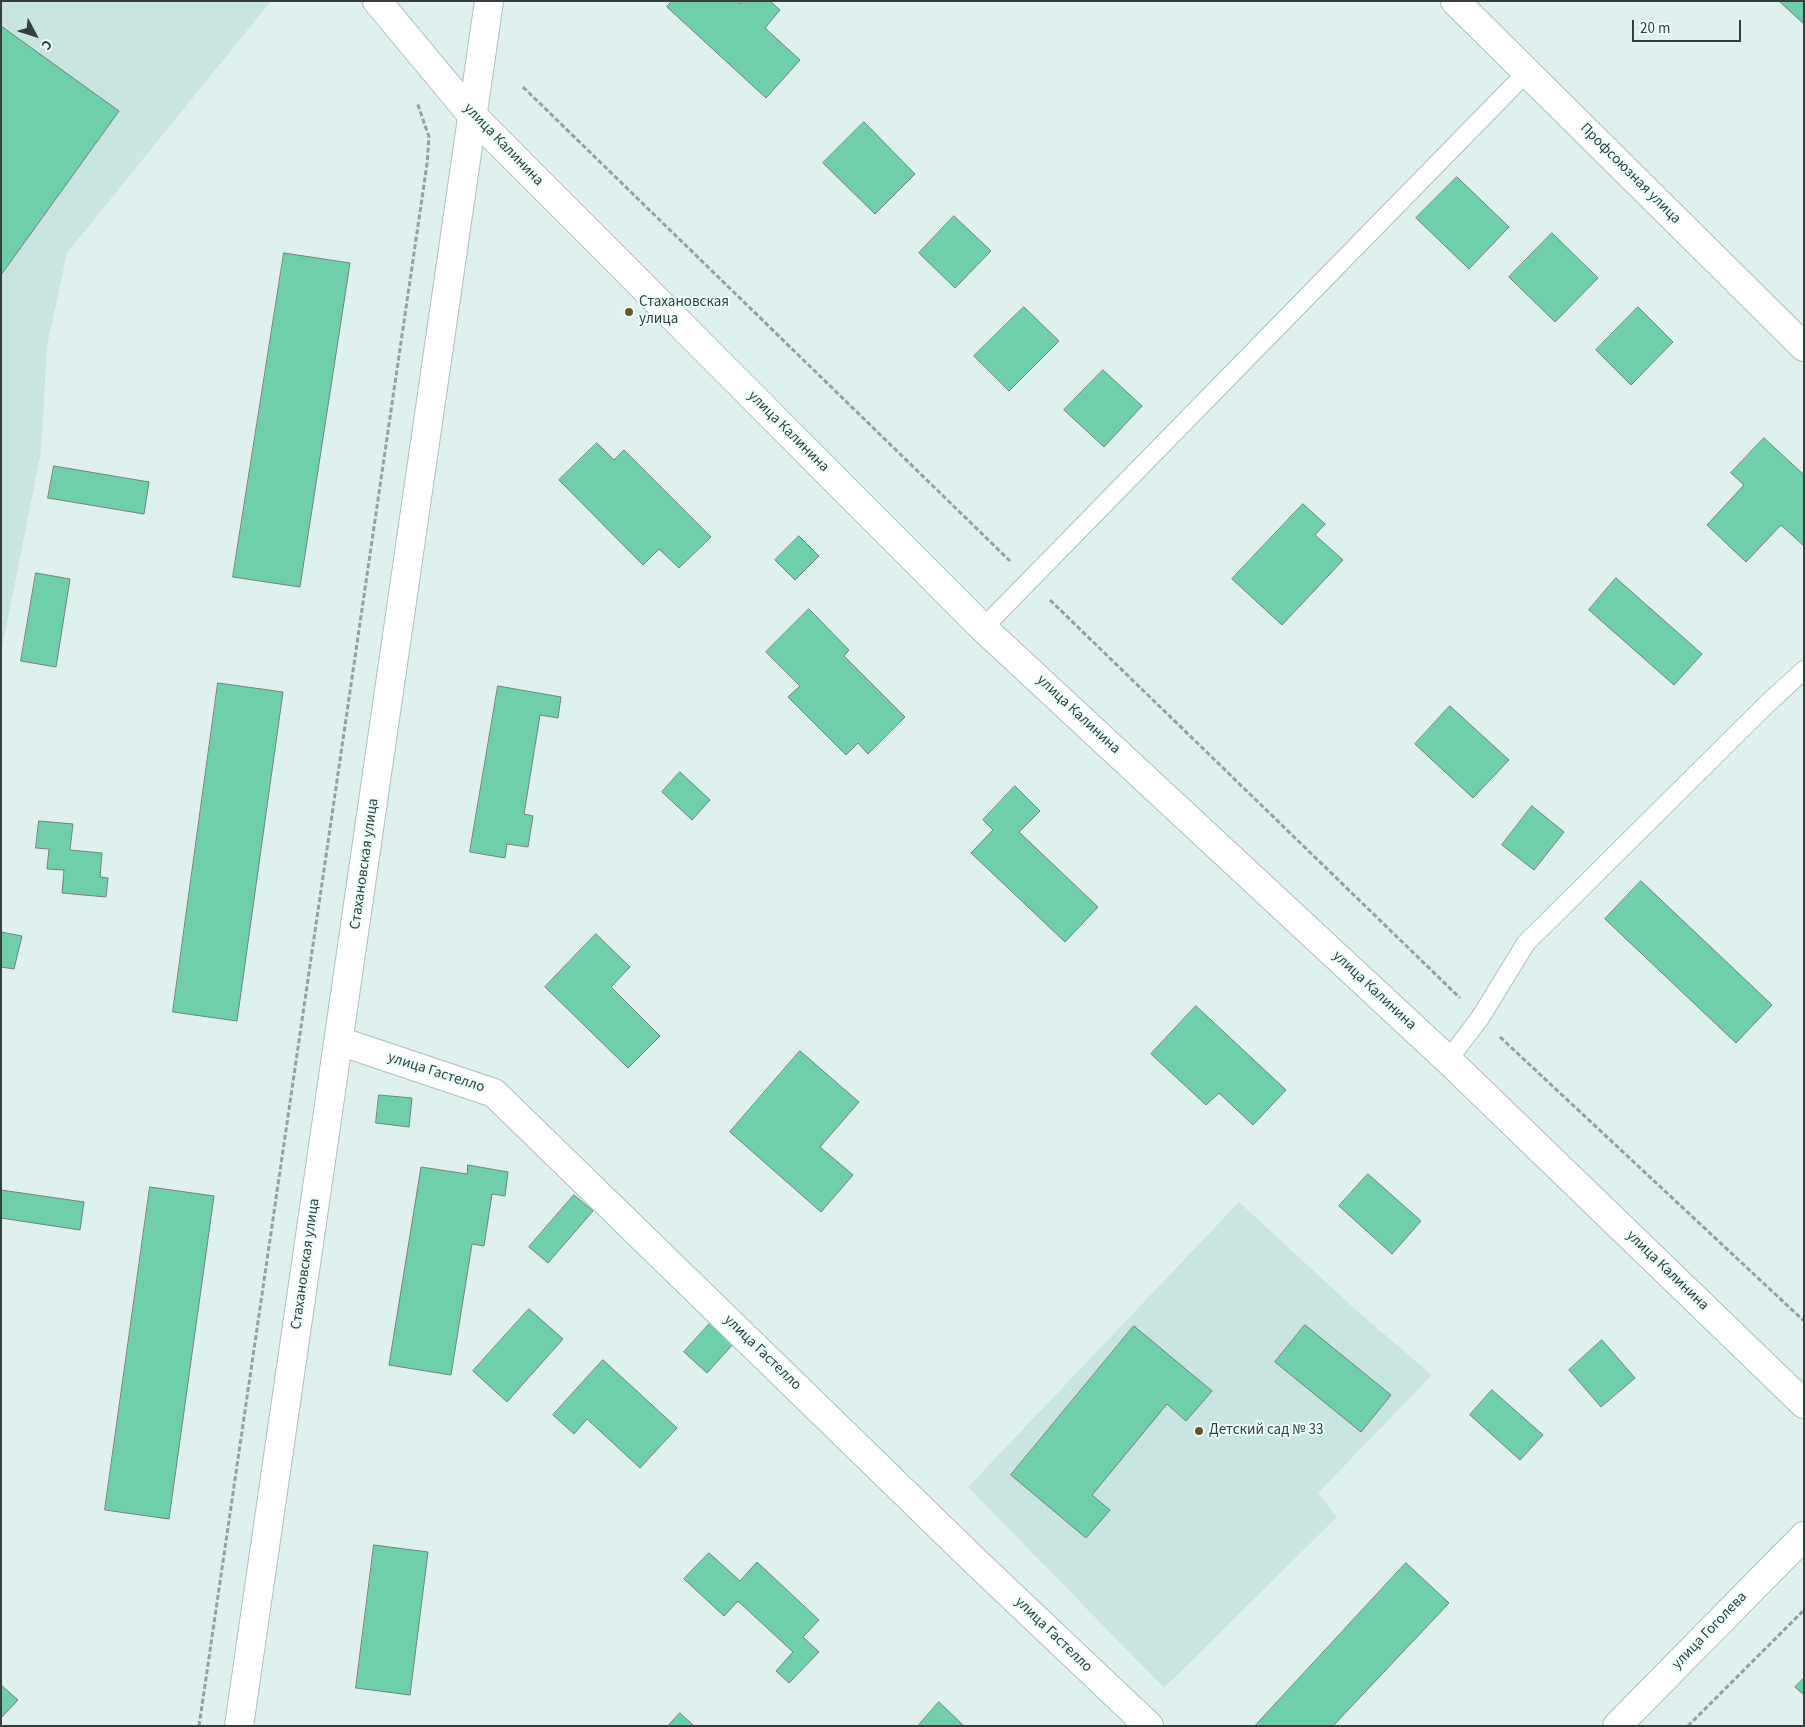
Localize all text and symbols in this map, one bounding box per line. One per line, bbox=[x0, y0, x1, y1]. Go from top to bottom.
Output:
north arrow bbox=[10, 10, 60, 60]
scale bar bbox=[1635, 10, 1744, 42]
text: 20 m bbox=[1640, 18, 1670, 39]
text: С bbox=[36, 35, 57, 54]
street label: улица Калинина bbox=[459, 100, 547, 190]
street label: Профсоюзная улица bbox=[1576, 120, 1684, 228]
place label: Стахановская улица bbox=[639, 294, 729, 329]
marker: Стахановская улица bbox=[623, 306, 635, 318]
street label: улица Калинина bbox=[743, 387, 833, 477]
street label: улица Калинина bbox=[1032, 672, 1124, 758]
street label: Стахановская улица bbox=[347, 797, 383, 931]
street label: улица Калинина bbox=[1328, 948, 1420, 1034]
street label: улица Гастелло bbox=[385, 1049, 487, 1097]
street label: Стахановская улица bbox=[288, 1197, 324, 1331]
street label: улица Калинина bbox=[1622, 1227, 1712, 1315]
street label: улица Гастелло bbox=[719, 1311, 805, 1395]
place label: Детский сад № 33 bbox=[1209, 1422, 1323, 1440]
marker: Детский сад № 33 bbox=[1193, 1425, 1205, 1437]
street label: улица Гоголева bbox=[1669, 1589, 1751, 1673]
street label: улица Гастелло bbox=[1010, 1593, 1096, 1677]

